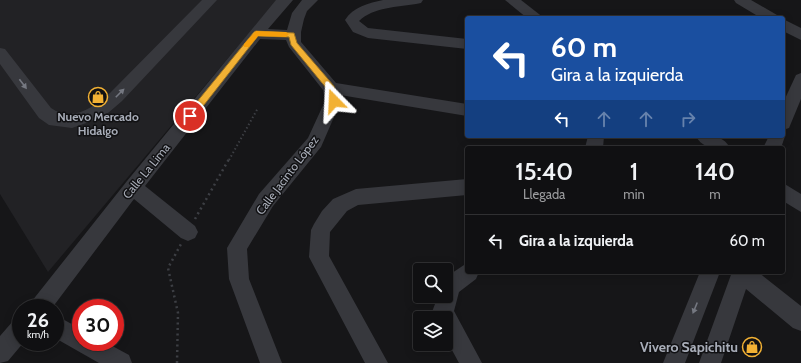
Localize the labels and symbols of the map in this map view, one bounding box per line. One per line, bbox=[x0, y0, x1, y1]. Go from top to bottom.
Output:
one-way arrow bbox=[19, 79, 27, 90]
position arrow bbox=[313, 80, 355, 122]
shop icon: Nuevo Mercado Hidalgo bbox=[87, 86, 109, 108]
one-way arrow bbox=[115, 88, 125, 98]
pin bbox=[173, 99, 207, 133]
place label: Nuevo Mercado Hidalgo bbox=[57, 109, 139, 138]
street label: Calle Jacinto López bbox=[252, 132, 322, 218]
street label: Calle La Lima bbox=[119, 140, 173, 202]
speed limit sign: 30 bbox=[72, 299, 124, 351]
one-way arrow bbox=[692, 303, 698, 315]
shop icon: Vivero Sapichitu bbox=[741, 336, 763, 358]
place label: Vivero Sapichitu bbox=[640, 338, 738, 356]

